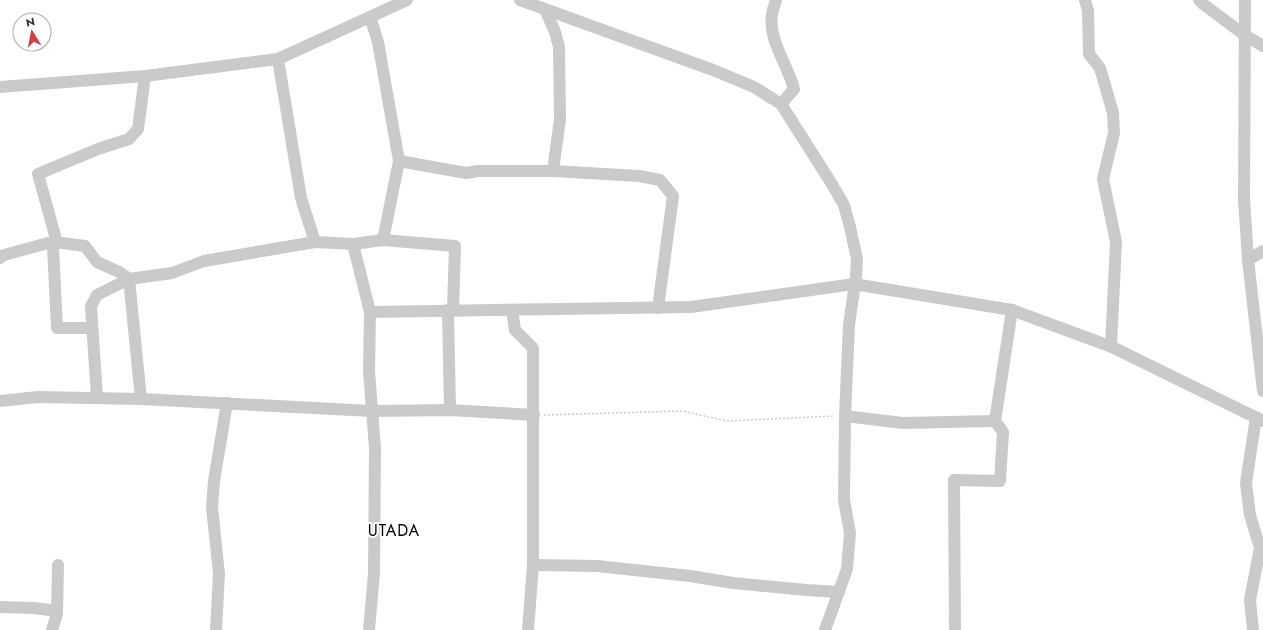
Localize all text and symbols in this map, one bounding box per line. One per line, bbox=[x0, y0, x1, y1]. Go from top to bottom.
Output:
north arrow bbox=[12, 12, 52, 52]
text: N bbox=[25, 14, 36, 31]
district label: UTADA bbox=[368, 519, 420, 542]

